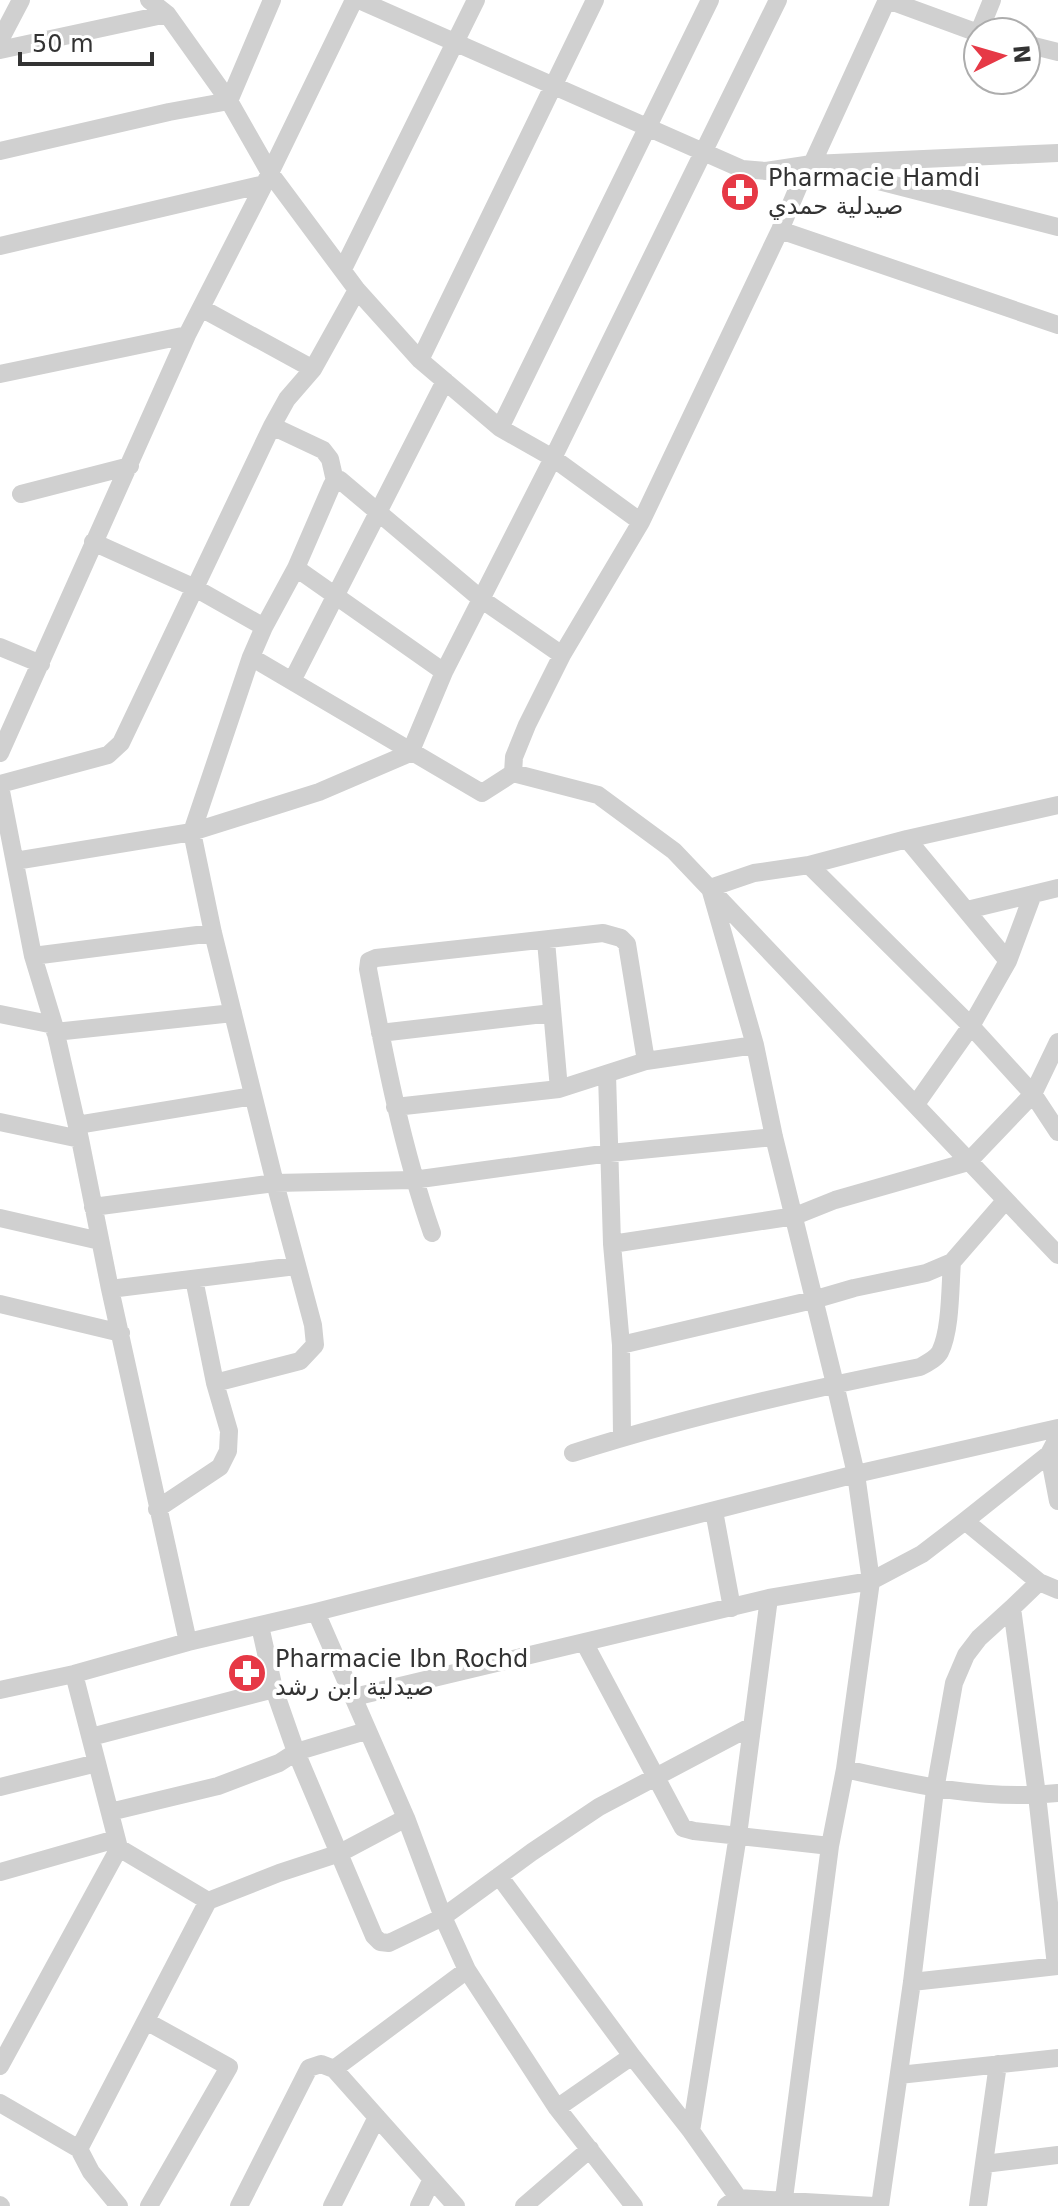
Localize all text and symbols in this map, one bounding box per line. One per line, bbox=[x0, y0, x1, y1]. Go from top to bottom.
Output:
scale bar bbox=[20, 16, 152, 66]
north arrow bbox=[962, 16, 1042, 96]
text: 50 m bbox=[32, 30, 94, 58]
text: N bbox=[1008, 44, 1035, 65]
place label: Pharmacie Hamdi صيدلية حمدي bbox=[768, 164, 980, 220]
pharmacy icon: Pharmacie Hamdi صيدلية حمدي bbox=[719, 171, 761, 213]
place label: Pharmacie Ibn Rochd صيدلية ابن رشد bbox=[275, 1645, 528, 1701]
pharmacy icon: Pharmacie Ibn Rochd صيدلية ابن رشد bbox=[226, 1652, 268, 1694]

